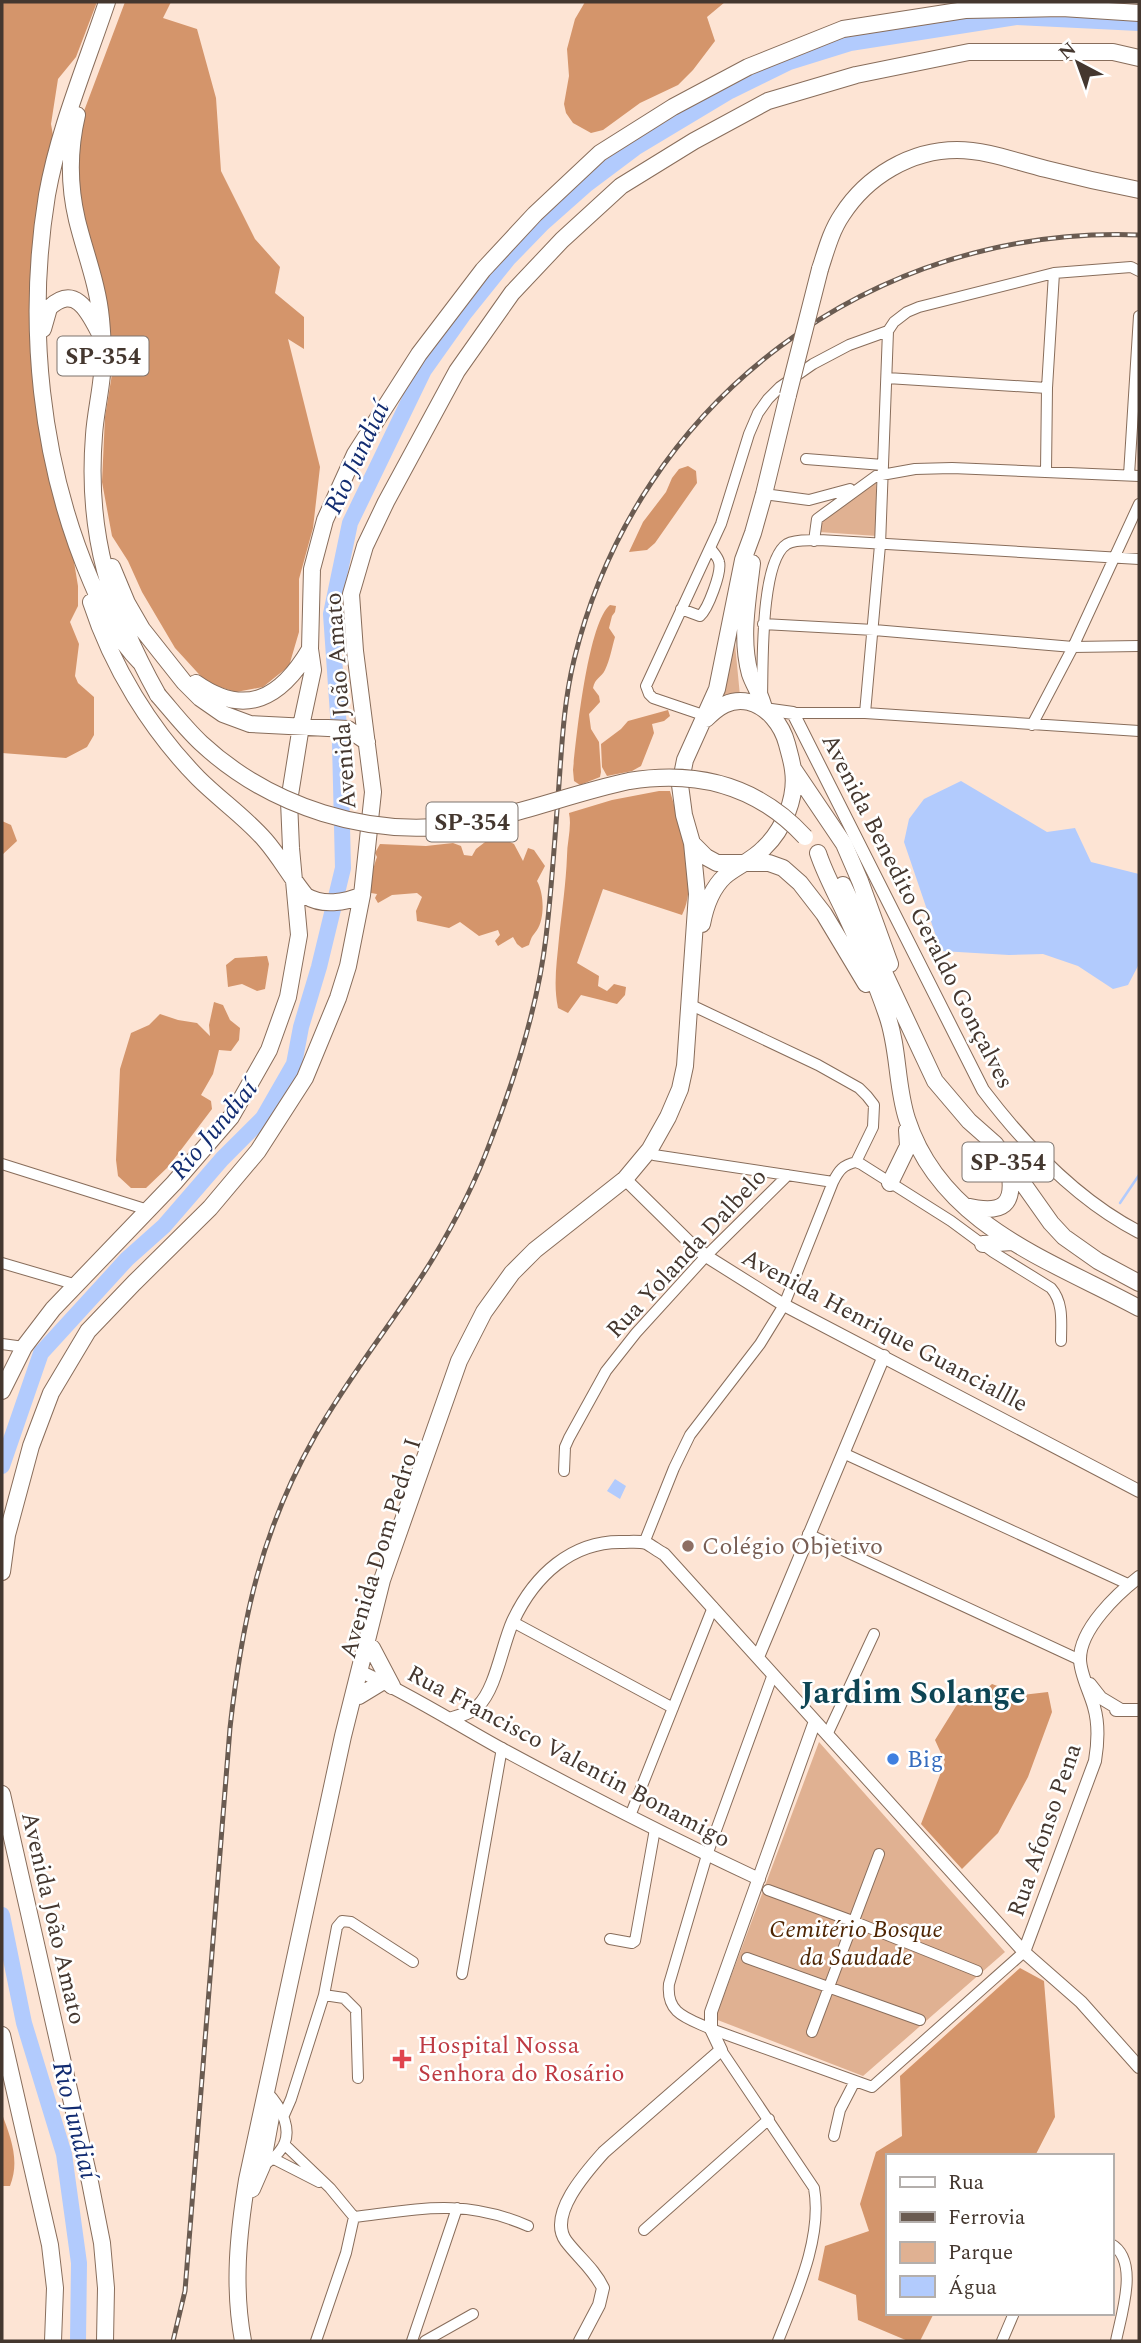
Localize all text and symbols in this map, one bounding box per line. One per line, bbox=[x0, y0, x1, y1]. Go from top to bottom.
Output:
north arrow bbox=[1043, 28, 1113, 98]
text: N bbox=[1052, 35, 1083, 67]
road number: SP-354 bbox=[57, 336, 148, 376]
water label: Rio Jundiaí bbox=[313, 392, 402, 520]
street label: Avenida João Amato bbox=[315, 591, 367, 810]
street label: Avenida Benedito Geraldo Gonçalves bbox=[812, 728, 1023, 1095]
road number: SP-354 bbox=[426, 802, 518, 842]
water label: Rio Jundiaí bbox=[160, 1069, 269, 1189]
road number: SP-354 bbox=[962, 1142, 1054, 1182]
street label: Rua Yolanda Dalbelo bbox=[598, 1160, 776, 1347]
street label: Avenida Henrique Guanciallle bbox=[735, 1240, 1034, 1422]
street label: Avenida Dom Pedro I bbox=[330, 1434, 432, 1663]
place label: Colégio Objetivo bbox=[702, 1529, 883, 1565]
marker: Colégio Objetivo bbox=[680, 1538, 696, 1554]
street label: Rua Francisco Valentin Bonamigo bbox=[400, 1656, 737, 1858]
district label: Jardim Solange bbox=[800, 1669, 1026, 1718]
street label: Rua Afonso Pena bbox=[998, 1739, 1092, 1922]
place label: Big bbox=[907, 1742, 943, 1778]
marker: Big bbox=[885, 1751, 901, 1767]
street label: Avenida João Amato bbox=[11, 1808, 95, 2028]
park label: Cemitério Bosque da Saudade bbox=[769, 1912, 943, 1976]
place label: Hospital Nossa Senhora do Rosário bbox=[418, 2028, 625, 2092]
marker: Hospital Nossa Senhora do Rosário bbox=[392, 2049, 412, 2069]
water label: Rio Jundiaí bbox=[41, 2057, 110, 2186]
legend bbox=[886, 2154, 1113, 2315]
text: Rua bbox=[948, 2167, 985, 2199]
text: Ferrovia bbox=[948, 2202, 1026, 2234]
text: Parque bbox=[948, 2237, 1013, 2269]
text: Água bbox=[948, 2272, 998, 2304]

